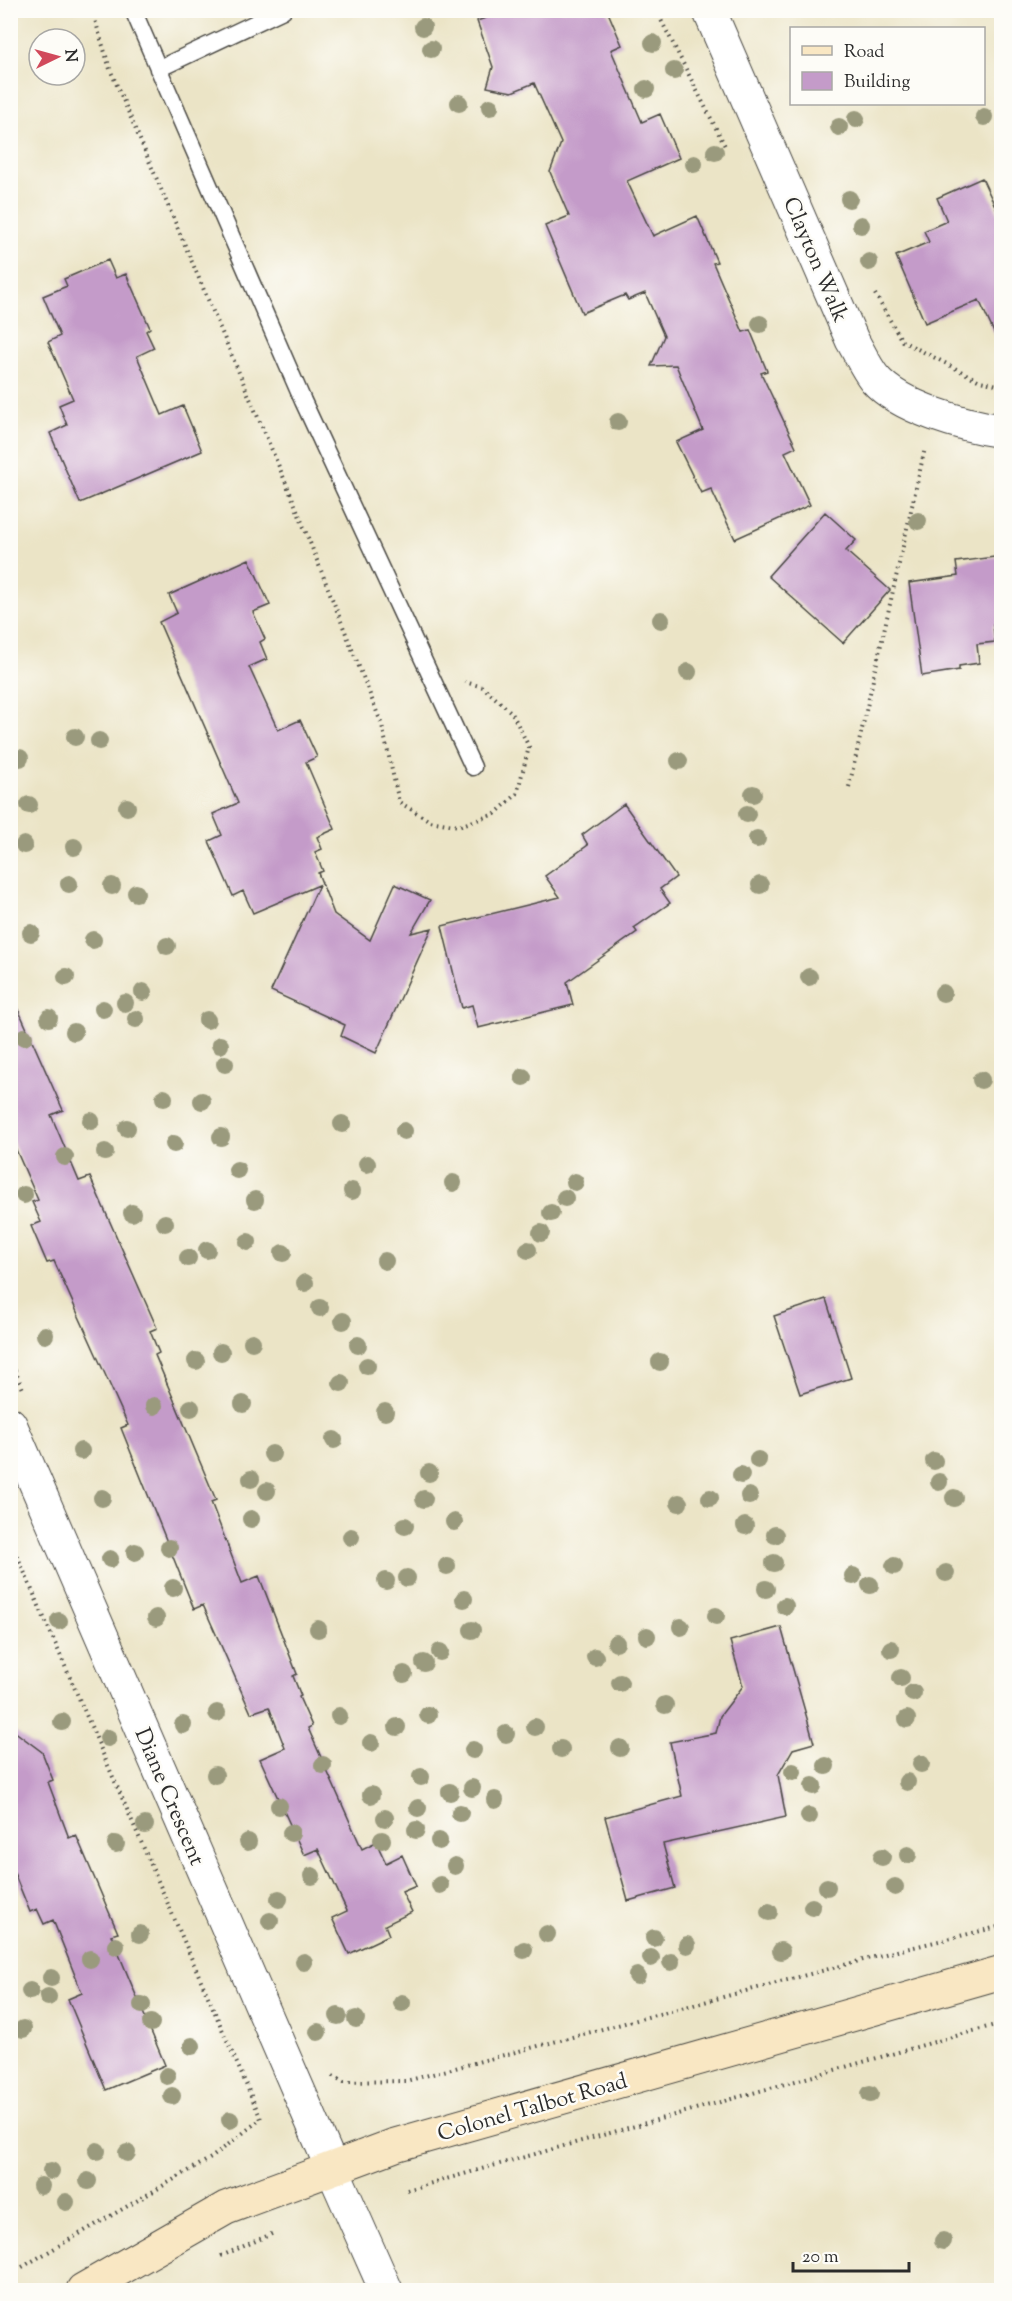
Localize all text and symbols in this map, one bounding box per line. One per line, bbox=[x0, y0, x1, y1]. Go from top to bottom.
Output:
north arrow bbox=[27, 27, 87, 87]
legend bbox=[790, 27, 985, 105]
text: Road bbox=[844, 40, 884, 66]
text: N bbox=[57, 49, 81, 63]
text: Building bbox=[844, 70, 910, 96]
street label: Clayton Walk bbox=[773, 192, 855, 328]
street label: Diane Crescent bbox=[125, 1723, 212, 1871]
street label: Colonel Talbot Road bbox=[434, 2066, 632, 2151]
scale bar bbox=[793, 2235, 908, 2273]
text: 20 m bbox=[802, 2245, 839, 2271]

